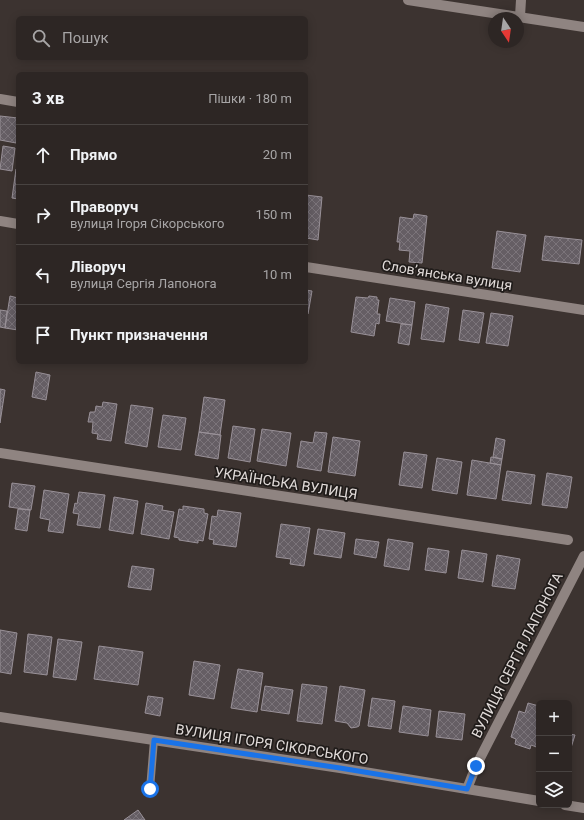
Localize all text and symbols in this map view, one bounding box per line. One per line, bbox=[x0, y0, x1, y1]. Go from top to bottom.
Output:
north arrow bbox=[488, 12, 524, 48]
search box bbox=[16, 16, 308, 60]
icon: search bbox=[30, 27, 52, 49]
text: Пошук bbox=[62, 29, 109, 47]
text: 3 хв bbox=[32, 88, 64, 108]
text: Пішки · 180 m bbox=[208, 91, 292, 106]
icon: ahead bbox=[32, 144, 54, 166]
text: Прямо bbox=[70, 146, 117, 164]
text: 20 m bbox=[263, 147, 292, 162]
text: Праворуч bbox=[70, 198, 138, 216]
icon: right bbox=[32, 204, 54, 226]
text: 150 m bbox=[255, 207, 292, 222]
text: вулиця Ігоря Сікорського bbox=[70, 216, 225, 231]
street label: Словʼянська вулиця bbox=[381, 257, 513, 293]
text: Ліворуч bbox=[70, 258, 126, 276]
icon: left bbox=[32, 264, 54, 286]
text: 10 m bbox=[263, 267, 292, 282]
text: вулиця Сергія Лапонога bbox=[70, 276, 217, 291]
icon: arrive bbox=[32, 324, 54, 346]
text: Пункт призначення bbox=[70, 326, 208, 344]
street label: УКРАЇНСЬКА ВУЛИЦЯ bbox=[214, 464, 358, 502]
street label: ВУЛИЦЯ СЕРГІЯ ЛАПОНОГА bbox=[468, 570, 566, 740]
map controls bbox=[536, 700, 572, 808]
button: + bbox=[536, 700, 572, 736]
street label: ВУЛИЦЯ ІГОРЯ СІКОРСЬКОГО bbox=[174, 721, 370, 767]
button: − bbox=[536, 736, 572, 772]
route end bbox=[467, 757, 485, 775]
button: layers bbox=[536, 772, 572, 808]
route start bbox=[141, 780, 159, 798]

